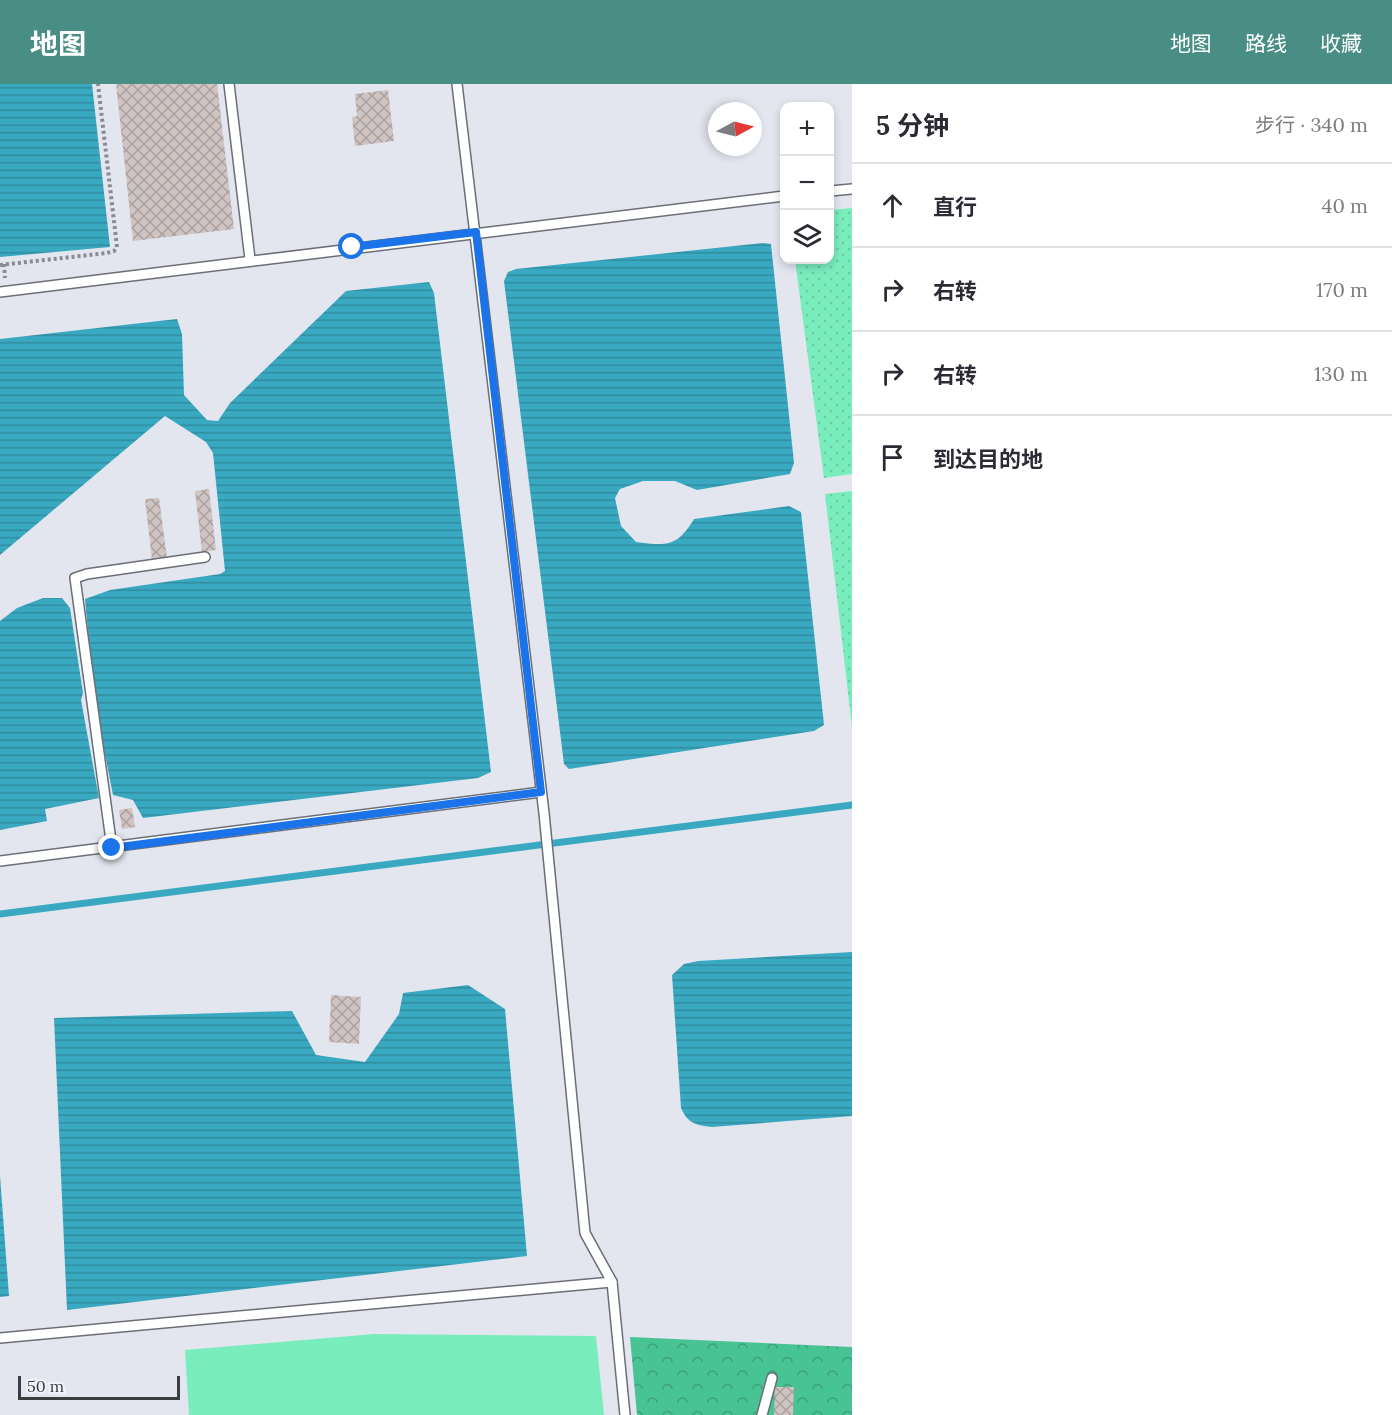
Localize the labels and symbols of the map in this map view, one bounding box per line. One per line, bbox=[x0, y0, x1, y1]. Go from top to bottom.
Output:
north arrow bbox=[708, 102, 762, 156]
route start bbox=[338, 233, 364, 259]
route end bbox=[98, 834, 124, 860]
scale bar bbox=[18, 1373, 180, 1400]

